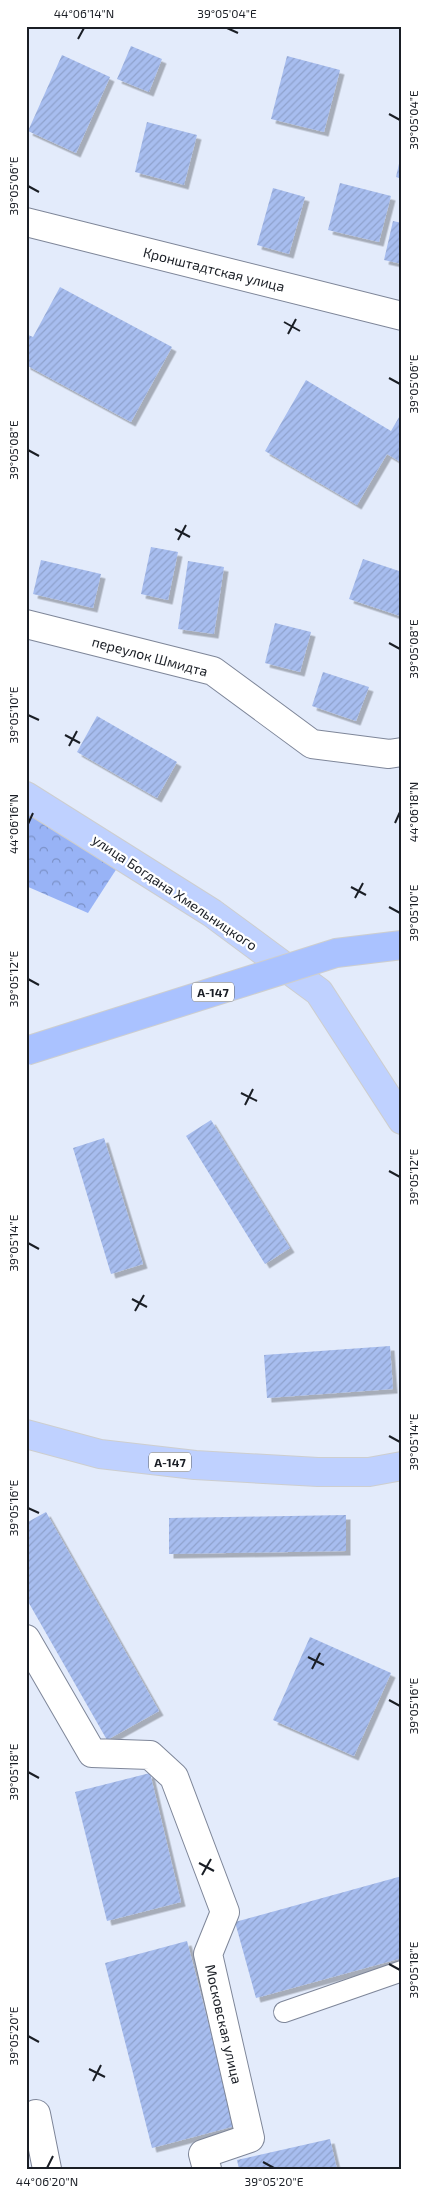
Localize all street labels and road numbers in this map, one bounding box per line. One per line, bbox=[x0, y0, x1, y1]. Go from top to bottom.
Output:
street label: Кронштадтская улица bbox=[141, 243, 287, 295]
street label: переулок Шмидта bbox=[90, 632, 210, 680]
street label: улица Богдана Хмельницкого bbox=[89, 830, 261, 954]
road number: А-147 bbox=[192, 982, 234, 1002]
road number: А-147 bbox=[149, 1452, 191, 1471]
street label: Московская улица bbox=[202, 1963, 246, 2085]

